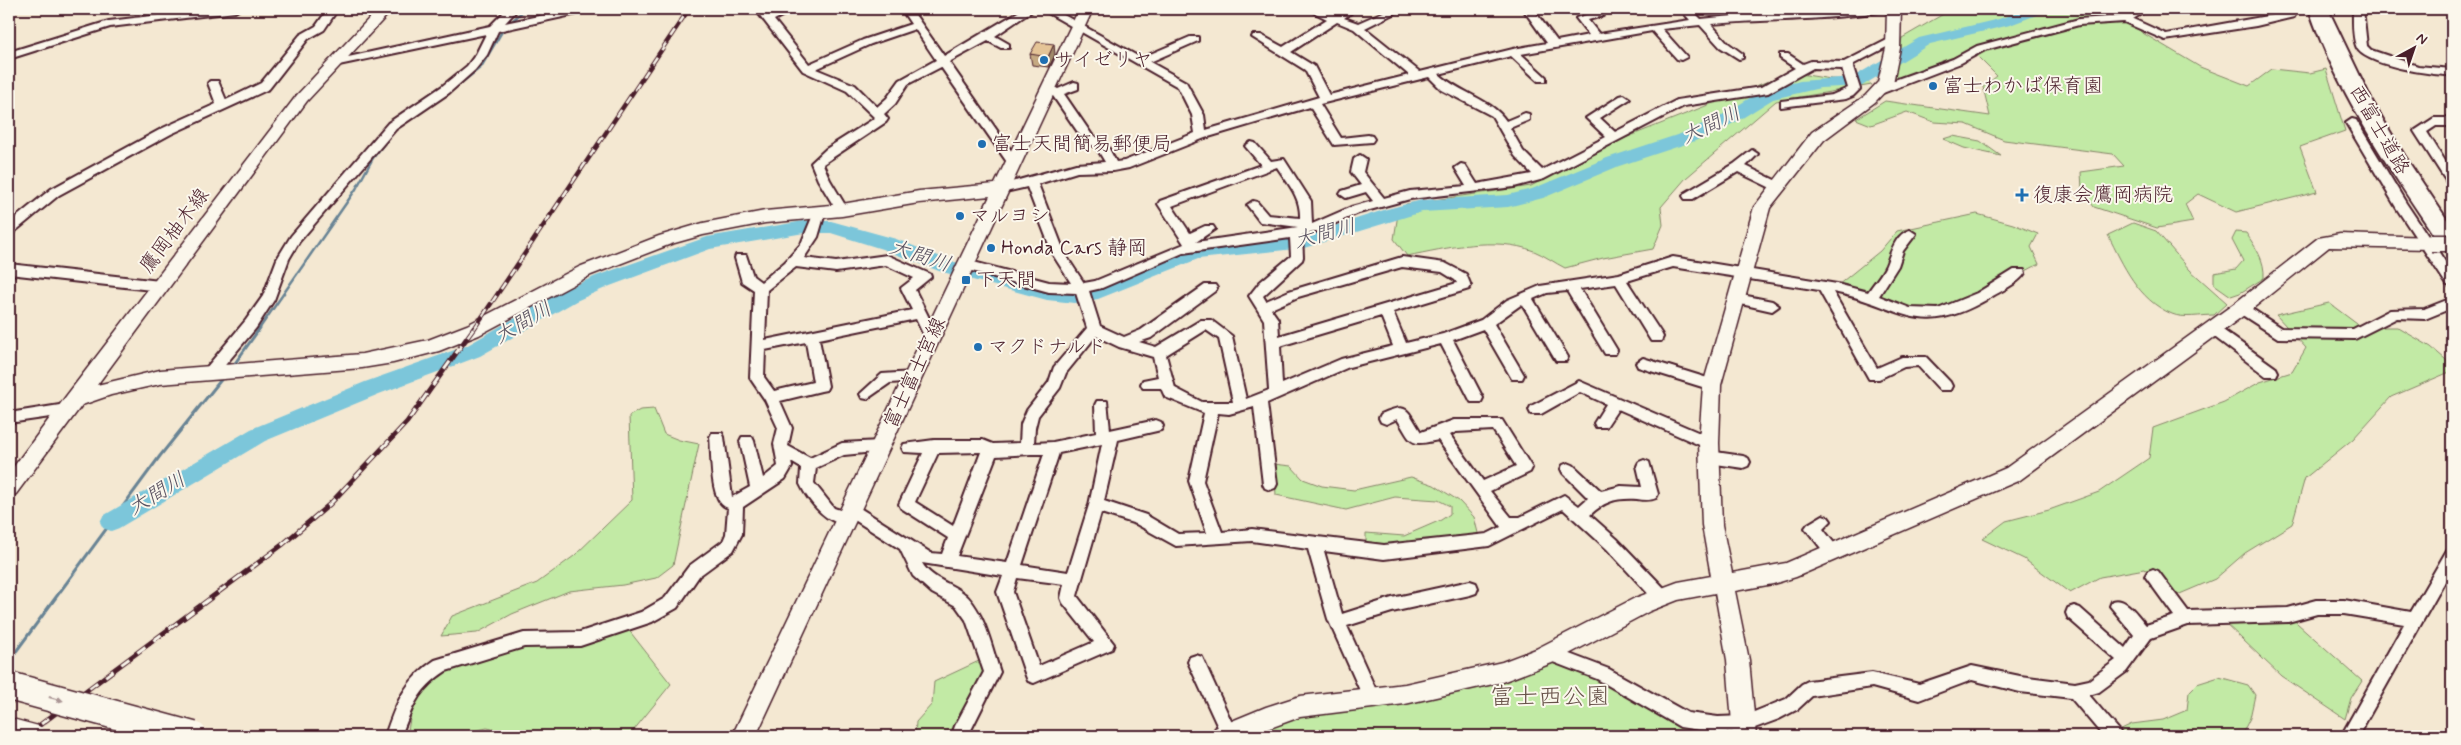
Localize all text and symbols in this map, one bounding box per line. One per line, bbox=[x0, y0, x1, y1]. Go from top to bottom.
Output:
north arrow bbox=[2388, 22, 2438, 72]
text: N bbox=[2412, 29, 2431, 49]
place label: サイゼリヤ bbox=[1054, 47, 1153, 74]
marker: サイゼリヤ bbox=[1038, 54, 1050, 66]
place label: 富士わかば保育園 bbox=[1943, 73, 2103, 100]
marker: 富士わかば保育園 bbox=[1927, 80, 1939, 92]
street label: 西富士道路 bbox=[2342, 80, 2416, 180]
water label: 大間川 bbox=[1677, 99, 1745, 151]
place label: 富士天間簡易郵便局 bbox=[992, 131, 1172, 158]
marker: 富士天間簡易郵便局 bbox=[976, 138, 988, 150]
place label: 復康会鷹岡病院 bbox=[2033, 182, 2173, 209]
street label: 鷹岡柚木線 bbox=[134, 183, 216, 279]
marker: 復康会鷹岡病院 bbox=[2015, 188, 2029, 202]
place label: マルヨシ bbox=[970, 203, 1050, 230]
marker: マルヨシ bbox=[954, 210, 966, 222]
water label: 大間川 bbox=[1291, 213, 1359, 255]
water label: 大間川 bbox=[886, 233, 954, 279]
place label: Honda Cars 静岡 bbox=[1001, 235, 1147, 262]
marker: Honda Cars 静岡 bbox=[985, 242, 997, 254]
place label: 下天間 bbox=[976, 267, 1036, 294]
marker: 下天間 bbox=[960, 274, 972, 286]
water label: 大間川 bbox=[489, 295, 557, 351]
street label: 富士富士宮線 bbox=[877, 313, 953, 433]
place label: マクドナルド bbox=[988, 334, 1106, 361]
marker: マクドナルド bbox=[972, 341, 984, 353]
water label: 大間川 bbox=[123, 466, 191, 522]
park label: 富士西公園 bbox=[1490, 682, 1610, 713]
one-way arrow bbox=[48, 695, 63, 703]

